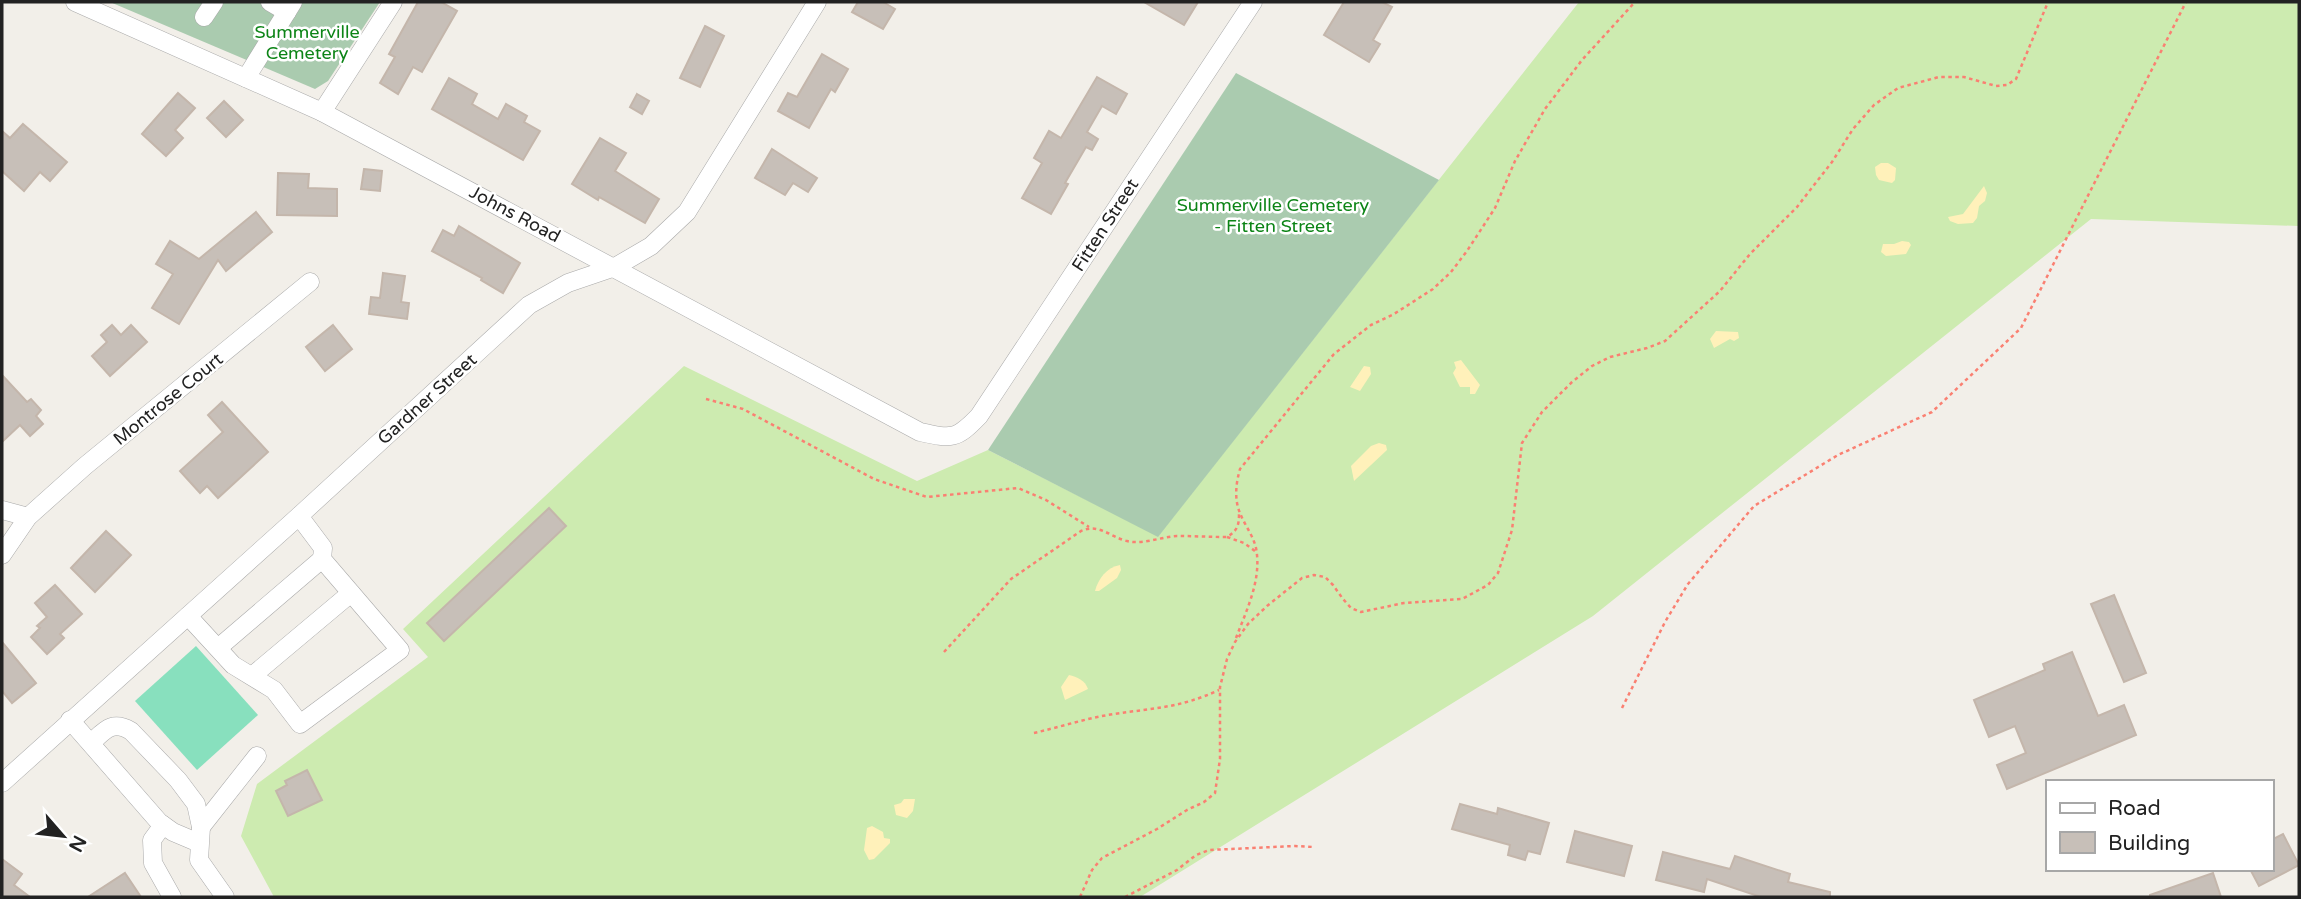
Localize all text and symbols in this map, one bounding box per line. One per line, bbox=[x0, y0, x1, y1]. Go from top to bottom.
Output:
park label: Summerville Cemetery bbox=[254, 21, 360, 64]
street label: Fitten Street bbox=[1067, 174, 1143, 275]
street label: Johns Road bbox=[466, 181, 564, 247]
park label: Summerville Cemetery - Fitten Street bbox=[1177, 194, 1370, 237]
street label: Montrose Court bbox=[109, 348, 227, 450]
street label: Gardner Street bbox=[373, 349, 481, 449]
legend bbox=[2046, 780, 2273, 871]
text: Road bbox=[2108, 796, 2161, 821]
north arrow bbox=[28, 801, 98, 871]
text: Building bbox=[2108, 831, 2190, 856]
text: N bbox=[64, 832, 90, 855]

